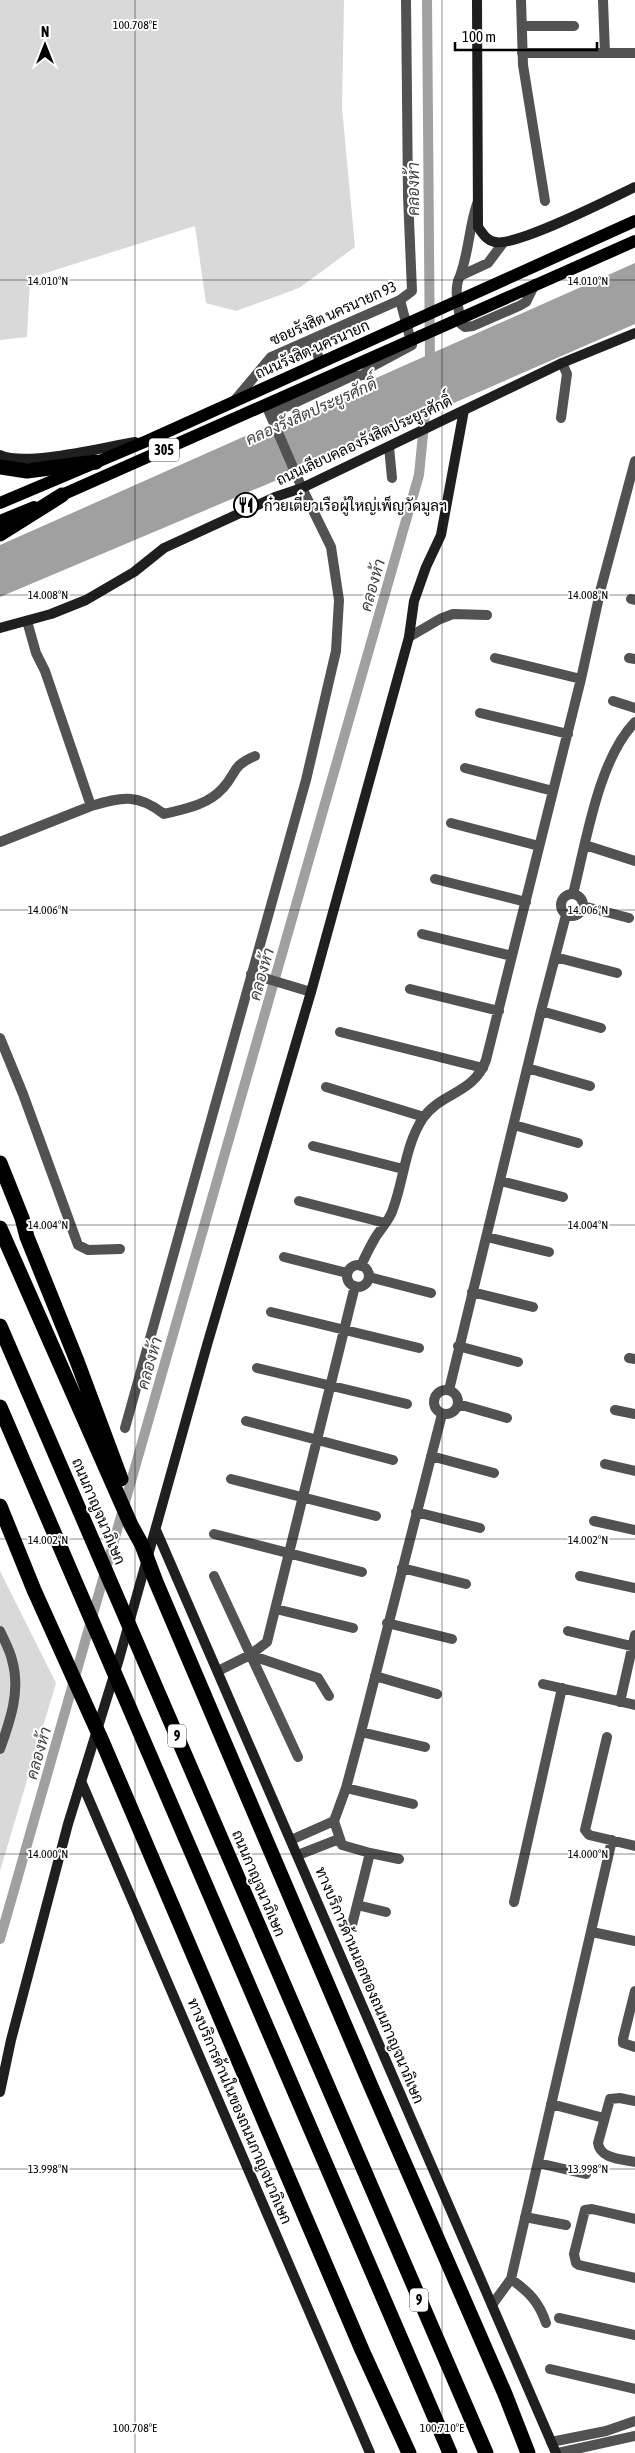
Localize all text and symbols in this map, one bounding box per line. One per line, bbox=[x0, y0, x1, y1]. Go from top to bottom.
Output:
text: 100.708°E bbox=[113, 18, 157, 32]
north arrow bbox=[20, 20, 70, 70]
scale bar bbox=[455, 20, 598, 52]
text: N bbox=[41, 24, 49, 40]
text: 100 m bbox=[462, 28, 496, 45]
water label: คลองห้า bbox=[402, 162, 422, 216]
text: 14.010°N bbox=[28, 274, 68, 288]
text: 14.010°N bbox=[568, 274, 608, 288]
street label: ซอยรังสิต นครนายก 93 bbox=[267, 277, 399, 349]
street label: ถนนรังสิต-นครนายก bbox=[252, 316, 372, 382]
water label: คลองรังสิตประยูรศักดิ์ bbox=[241, 368, 383, 451]
street label: ถนนเลียบคลองรังสิตประยูรศักดิ์ bbox=[271, 386, 456, 490]
road number: 305 bbox=[149, 438, 179, 462]
place label: ก๋วยเตี๋ยวเรือผู้ใหญ่เพ็ญวัดมูลฯ bbox=[264, 491, 447, 516]
restaurant icon: ก๋วยเตี๋ยวเรือผู้ใหญ่เพ็ญวัดมูลฯ bbox=[233, 492, 259, 518]
water label: คลองห้า bbox=[354, 556, 388, 613]
text: 14.008°N bbox=[28, 588, 68, 602]
text: 14.008°N bbox=[568, 588, 608, 602]
text: 14.006°N bbox=[28, 903, 68, 917]
text: 14.006°N bbox=[568, 903, 608, 917]
water label: คลองห้า bbox=[243, 945, 277, 1002]
text: 14.004°N bbox=[28, 1218, 68, 1232]
text: 14.004°N bbox=[568, 1218, 608, 1232]
water label: คลองห้า bbox=[131, 1334, 165, 1391]
street label: ถนนกาญจนาภิเษก bbox=[68, 1455, 129, 1567]
text: 14.002°N bbox=[28, 1533, 68, 1547]
text: 14.002°N bbox=[568, 1533, 608, 1547]
water label: คลองห้า bbox=[20, 1724, 54, 1781]
road number: 9 bbox=[168, 1724, 186, 1748]
street label: ถนนกาญจนาภิเษก bbox=[228, 1827, 289, 1939]
text: 14.000°N bbox=[28, 1847, 68, 1861]
text: 14.000°N bbox=[568, 1847, 608, 1861]
street label: ทางบริการด้านนอกของถนนกาญจนาภิเษก bbox=[311, 1864, 429, 2106]
street label: ทางบริการด้านในของถนนกาญจนาภิเษก bbox=[184, 1995, 296, 2227]
text: 13.998°N bbox=[28, 2162, 68, 2176]
text: 13.998°N bbox=[568, 2162, 608, 2176]
road number: 9 bbox=[410, 2288, 428, 2312]
text: 100.708°E bbox=[113, 2421, 157, 2435]
text: 100.710°E bbox=[420, 2421, 464, 2435]

